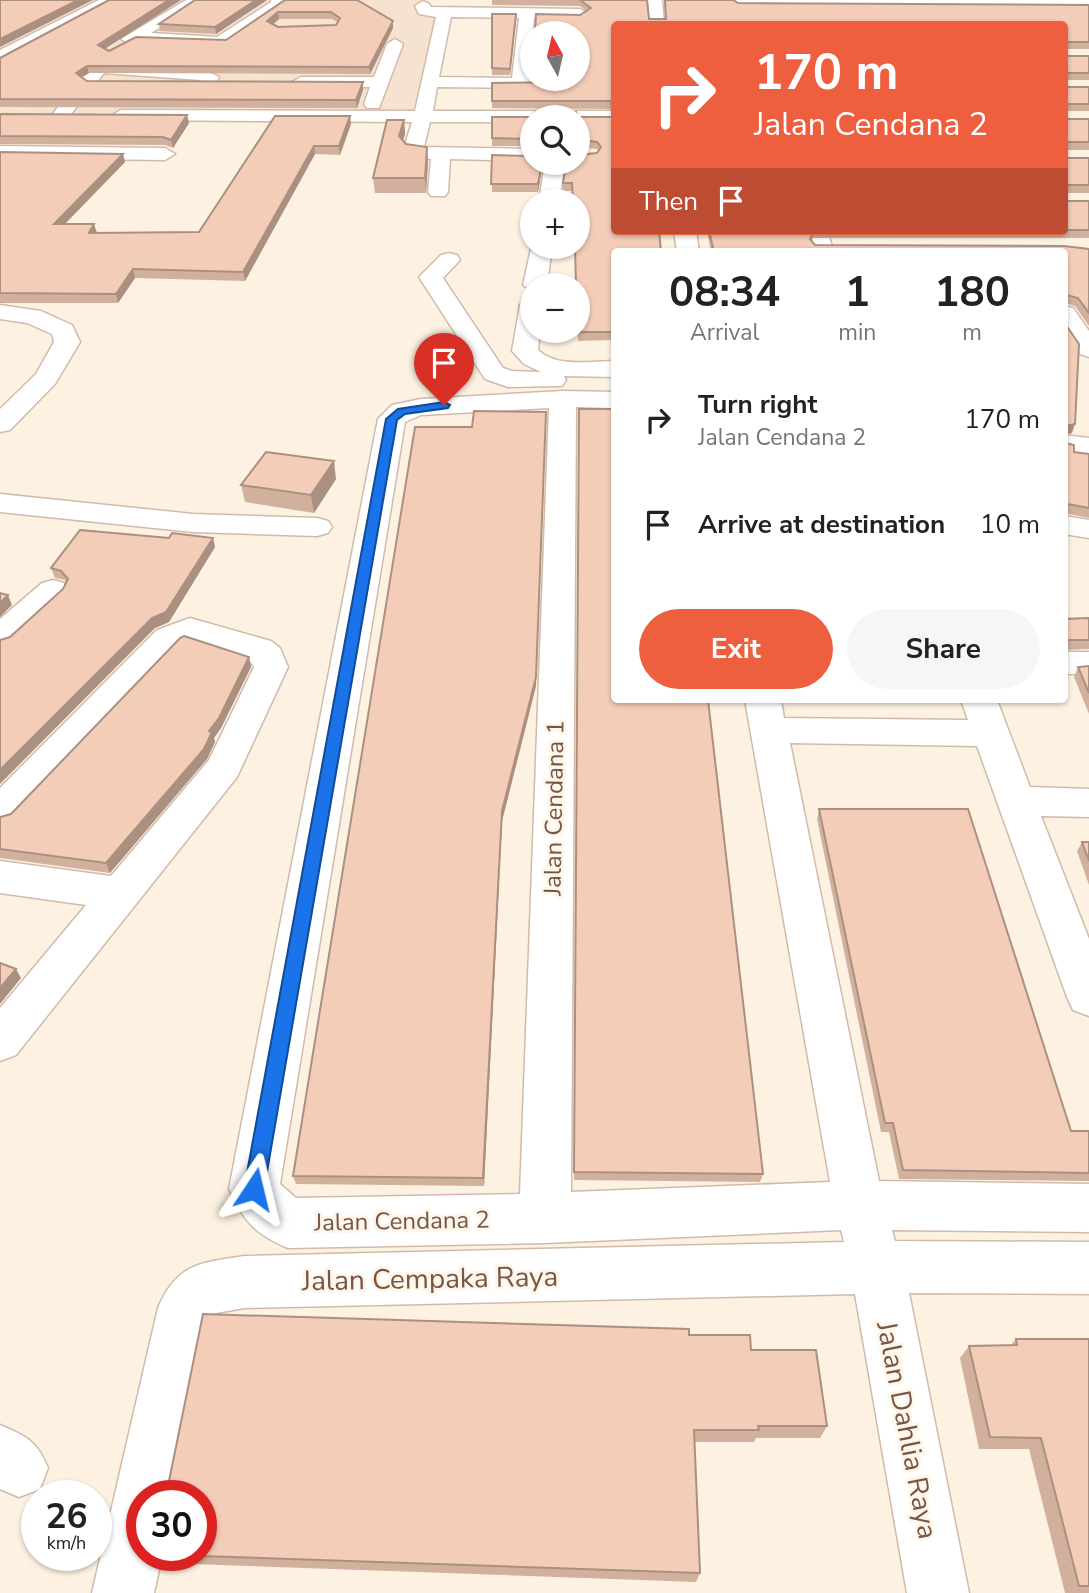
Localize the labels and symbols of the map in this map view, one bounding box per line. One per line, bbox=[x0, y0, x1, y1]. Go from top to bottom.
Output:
north arrow bbox=[520, 21, 590, 91]
pin bbox=[414, 333, 474, 405]
street label: Jalan Cendana 1 bbox=[536, 720, 572, 897]
position arrow bbox=[217, 1152, 291, 1226]
street label: Jalan Cendana 2 bbox=[313, 1203, 490, 1239]
street label: Jalan Cempaka Raya bbox=[301, 1258, 558, 1300]
street label: Jalan Dahlia Raya bbox=[867, 1317, 947, 1542]
speed limit sign: 30 bbox=[126, 1480, 217, 1571]

